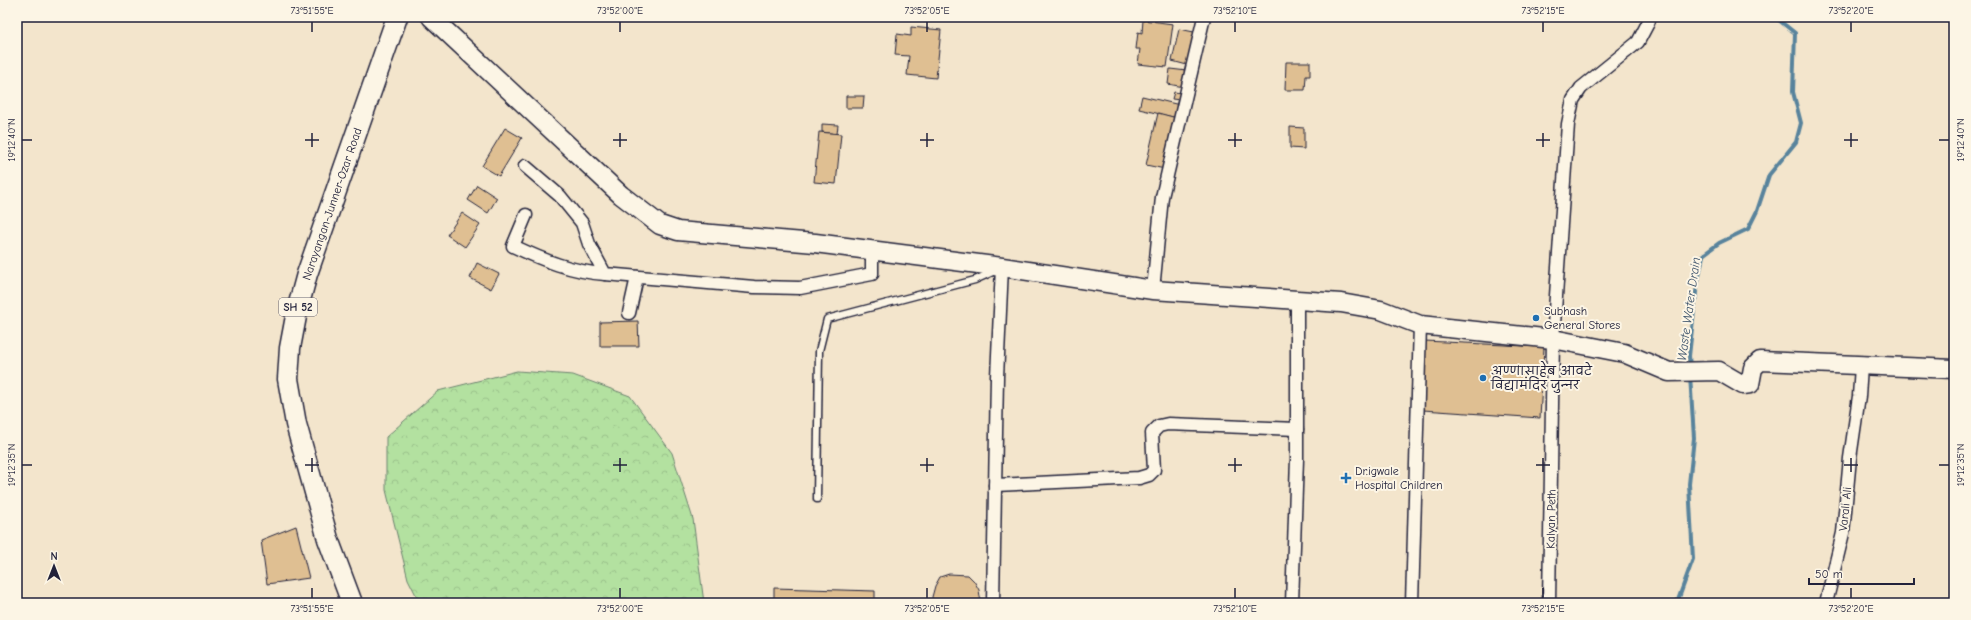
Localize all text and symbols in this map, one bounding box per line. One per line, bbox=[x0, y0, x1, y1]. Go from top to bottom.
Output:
text: 73°51'55"E bbox=[290, 5, 334, 17]
text: 73°52'00"E bbox=[597, 5, 643, 17]
text: 73°52'05"E bbox=[904, 5, 950, 17]
text: 73°52'10"E bbox=[1213, 5, 1257, 17]
text: 73°52'15"E bbox=[1521, 5, 1565, 17]
text: 73°52'20"E bbox=[1829, 5, 1873, 17]
text: 19°12'40"N bbox=[6, 118, 18, 162]
text: 19°12'40"N bbox=[1955, 118, 1967, 162]
street label: Narayangan-Junner-Ozar Road bbox=[299, 126, 365, 282]
water label: Waste Water Drain bbox=[1674, 256, 1703, 362]
road number: SH 52 bbox=[279, 298, 317, 316]
place label: Subhash General Stores bbox=[1544, 304, 1620, 332]
marker: Subhash General Stores bbox=[1531, 313, 1541, 323]
place label: अण्णासाहेब आवटे विद्यामंदिर जुन्नर bbox=[1490, 360, 1593, 393]
marker: अण्णासाहेब आवटे विद्यामंदिर जुन्नर bbox=[1478, 373, 1488, 383]
text: 19°12'35"N bbox=[6, 444, 18, 486]
text: 19°12'35"N bbox=[1955, 444, 1967, 486]
place label: Dr.igwale Hospital Children bbox=[1355, 464, 1443, 492]
marker: Dr.igwale Hospital Children bbox=[1340, 472, 1352, 484]
street label: Varali Ali bbox=[1836, 486, 1854, 532]
street label: Kalyan Peth bbox=[1543, 489, 1559, 549]
north arrow bbox=[34, 546, 74, 586]
text: N bbox=[50, 550, 58, 563]
scale bar bbox=[1809, 560, 1914, 586]
text: 50 m bbox=[1815, 567, 1843, 581]
text: 73°51'55"E bbox=[290, 603, 334, 615]
text: 73°52'00"E bbox=[597, 603, 643, 615]
text: 73°52'05"E bbox=[904, 603, 950, 615]
text: 73°52'10"E bbox=[1213, 603, 1257, 615]
text: 73°52'15"E bbox=[1521, 603, 1565, 615]
text: 73°52'20"E bbox=[1829, 603, 1873, 615]

